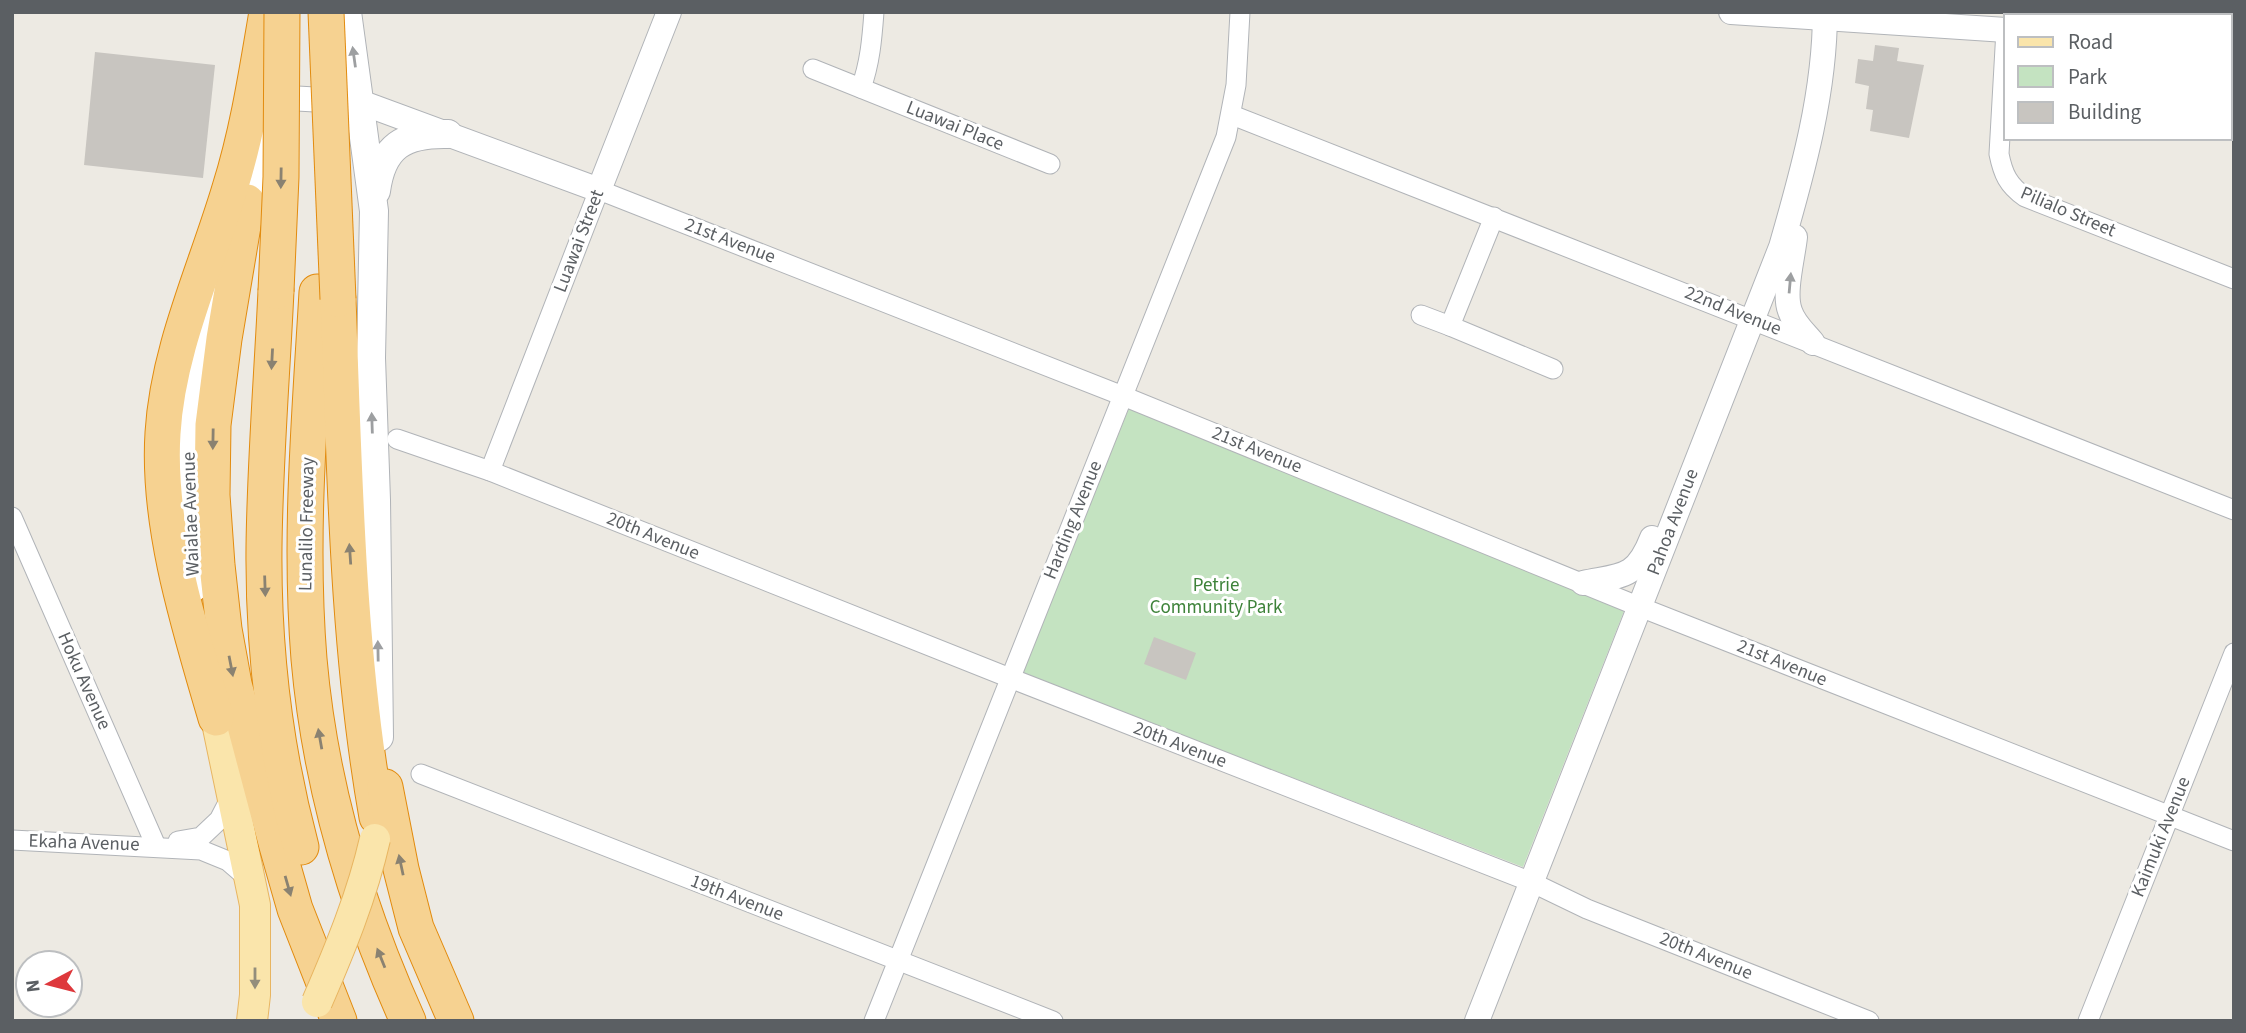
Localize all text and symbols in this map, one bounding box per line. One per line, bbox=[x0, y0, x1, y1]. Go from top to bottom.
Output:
legend bbox=[2004, 14, 2232, 140]
text: Road bbox=[2068, 27, 2113, 57]
one-way arrow bbox=[348, 46, 359, 68]
text: Park bbox=[2068, 62, 2108, 92]
street label: Luawai Place bbox=[902, 94, 1008, 158]
text: Building bbox=[2068, 97, 2142, 127]
one-way arrow bbox=[275, 168, 286, 190]
street label: Pilialo Street bbox=[2016, 180, 2120, 244]
street label: Luawai Street bbox=[547, 185, 611, 296]
street label: 21st Avenue bbox=[681, 211, 779, 271]
one-way arrow bbox=[1784, 272, 1795, 294]
street label: 22nd Avenue bbox=[1681, 279, 1785, 343]
one-way arrow bbox=[267, 348, 278, 370]
one-way arrow bbox=[367, 412, 378, 434]
street label: 21st Avenue bbox=[1208, 420, 1306, 480]
one-way arrow bbox=[207, 429, 219, 451]
street label: Waialae Avenue bbox=[175, 451, 207, 577]
street label: Lunalilo Freeway bbox=[292, 457, 322, 591]
street label: Harding Avenue bbox=[1037, 457, 1109, 583]
street label: Pahoa Avenue bbox=[1640, 465, 1706, 579]
street label: 20th Avenue bbox=[603, 505, 703, 567]
one-way arrow bbox=[344, 543, 355, 565]
park label: Petrie Community Park bbox=[1150, 572, 1283, 621]
one-way arrow bbox=[259, 575, 270, 597]
street label: Hoku Avenue bbox=[50, 628, 118, 734]
street label: 21st Avenue bbox=[1733, 633, 1831, 693]
one-way arrow bbox=[372, 639, 384, 661]
one-way arrow bbox=[226, 655, 237, 677]
street label: 20th Avenue bbox=[1129, 715, 1231, 775]
one-way arrow bbox=[314, 728, 325, 750]
street label: Kaimuki Avenue bbox=[2125, 773, 2197, 901]
street label: Ekaha Avenue bbox=[28, 828, 140, 858]
one-way arrow bbox=[395, 854, 406, 876]
street label: 19th Avenue bbox=[686, 868, 788, 928]
one-way arrow bbox=[284, 876, 294, 897]
street label: 20th Avenue bbox=[1656, 925, 1756, 987]
one-way arrow bbox=[375, 948, 387, 968]
north arrow bbox=[14, 949, 84, 1019]
one-way arrow bbox=[249, 967, 261, 989]
text: N bbox=[19, 978, 48, 994]

